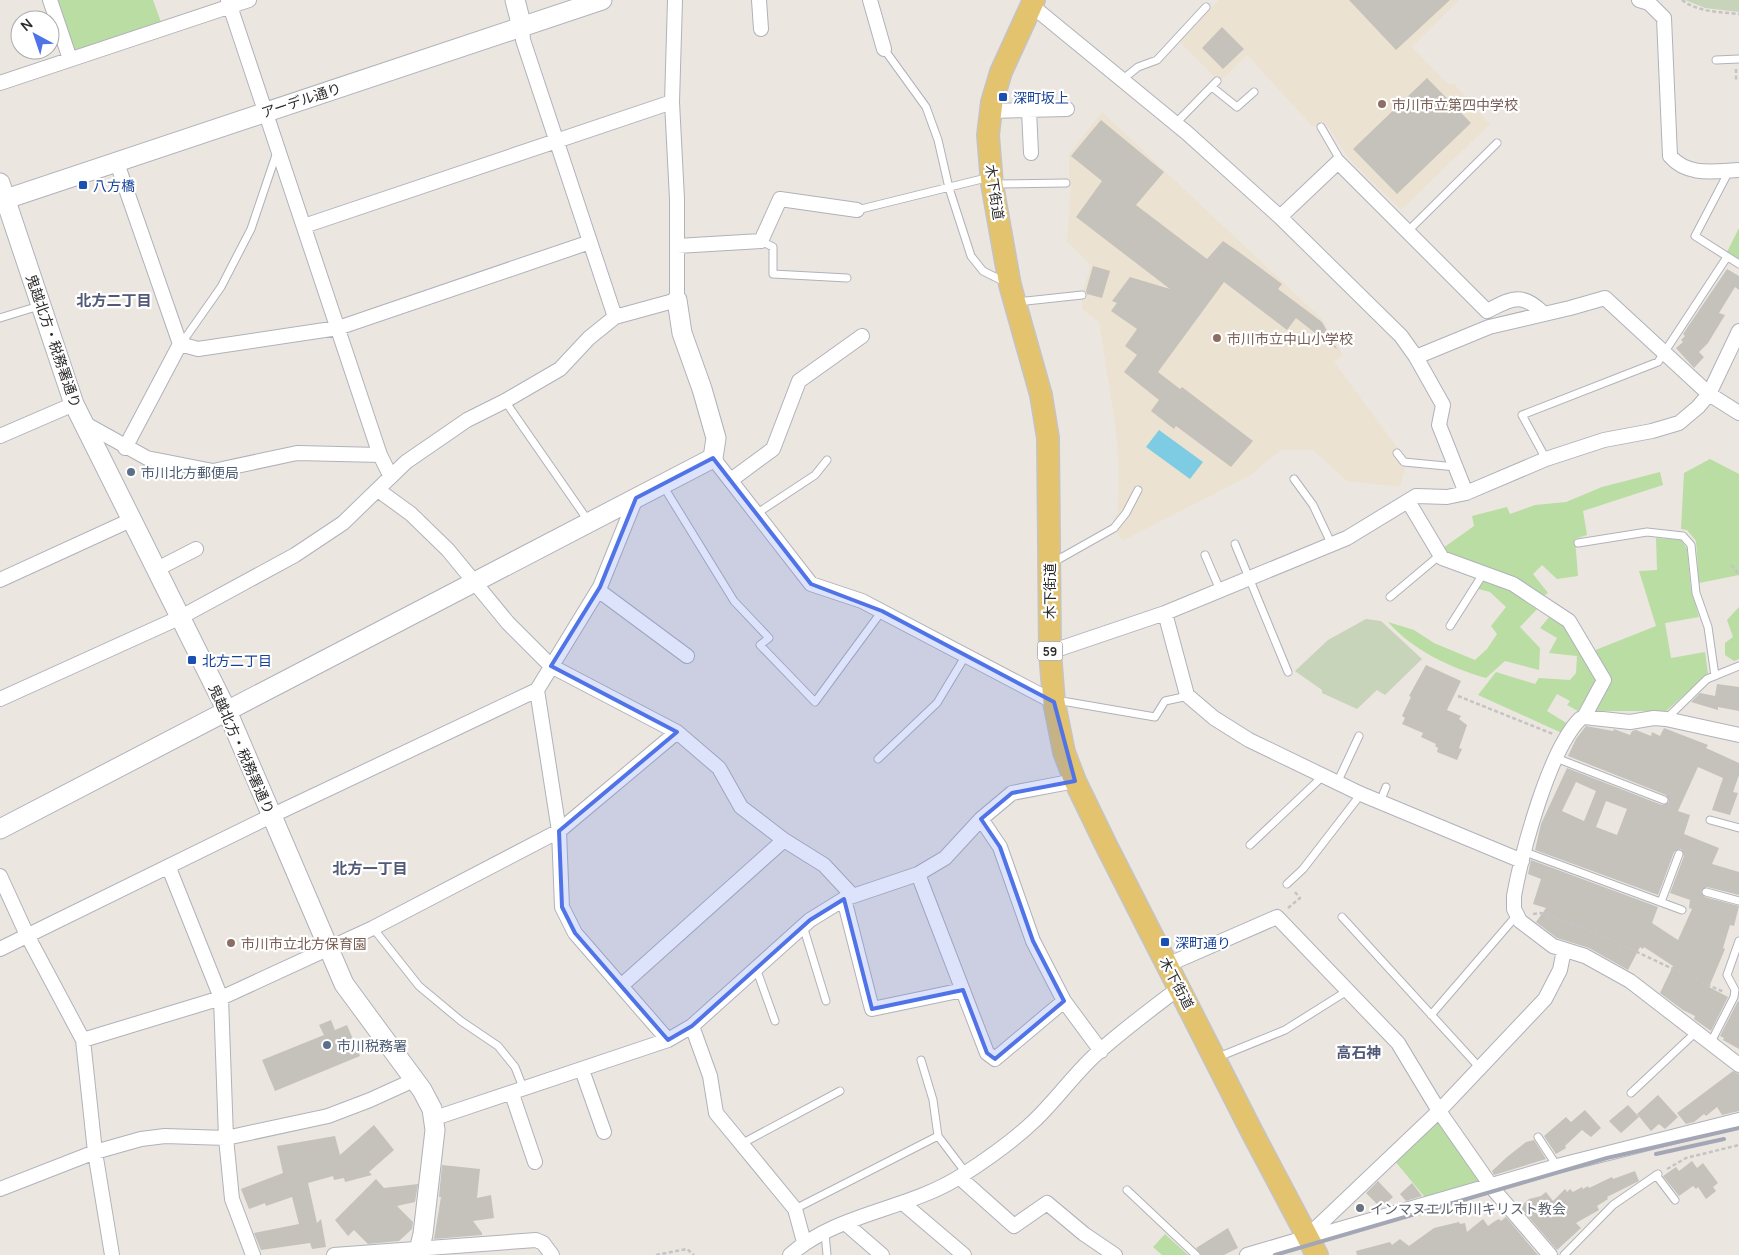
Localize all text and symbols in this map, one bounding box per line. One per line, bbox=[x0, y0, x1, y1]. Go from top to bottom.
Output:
north arrow bbox=[10, 10, 60, 60]
text: N bbox=[16, 14, 36, 35]
street label: アーデル通り bbox=[259, 78, 343, 122]
place label: 深町坂上 bbox=[1013, 88, 1069, 107]
marker: 深町坂上 bbox=[997, 91, 1009, 103]
place label: 市川市立第四中学校 bbox=[1392, 95, 1518, 114]
marker: 市川市立第四中学校 bbox=[1376, 98, 1388, 110]
street label: 木下街道 bbox=[981, 163, 1009, 221]
place label: 八方橋 bbox=[93, 176, 135, 195]
marker: 八方橋 bbox=[77, 179, 89, 191]
street label: 鬼越北方・税務署通り bbox=[22, 272, 86, 410]
district label: 北方二丁目 bbox=[76, 290, 152, 311]
place label: 市川市立中山小学校 bbox=[1227, 329, 1353, 348]
marker: 市川市立中山小学校 bbox=[1211, 332, 1223, 344]
place label: 市川北方郵便局 bbox=[141, 463, 239, 482]
marker: 市川北方郵便局 bbox=[125, 466, 137, 478]
street label: 木下街道 bbox=[1040, 563, 1059, 619]
road number: 59 bbox=[1038, 641, 1062, 660]
place label: 北方二丁目 bbox=[202, 651, 272, 670]
marker: 北方二丁目 bbox=[186, 654, 198, 666]
street label: 鬼越北方・税務署通り bbox=[205, 681, 279, 817]
district label: 北方一丁目 bbox=[332, 858, 408, 879]
place label: 深町通り bbox=[1175, 933, 1231, 952]
place label: 市川市立北方保育園 bbox=[241, 934, 367, 953]
marker: 深町通り bbox=[1159, 936, 1171, 948]
marker: 市川市立北方保育園 bbox=[225, 937, 237, 949]
street label: 木下街道 bbox=[1155, 954, 1199, 1012]
place label: 市川税務署 bbox=[337, 1036, 407, 1055]
marker: 市川税務署 bbox=[321, 1039, 333, 1051]
district label: 高石神 bbox=[1336, 1042, 1382, 1063]
place label: インマヌエル市川キリスト教会 bbox=[1370, 1199, 1566, 1218]
marker: インマヌエル市川キリスト教会 bbox=[1354, 1202, 1366, 1214]

